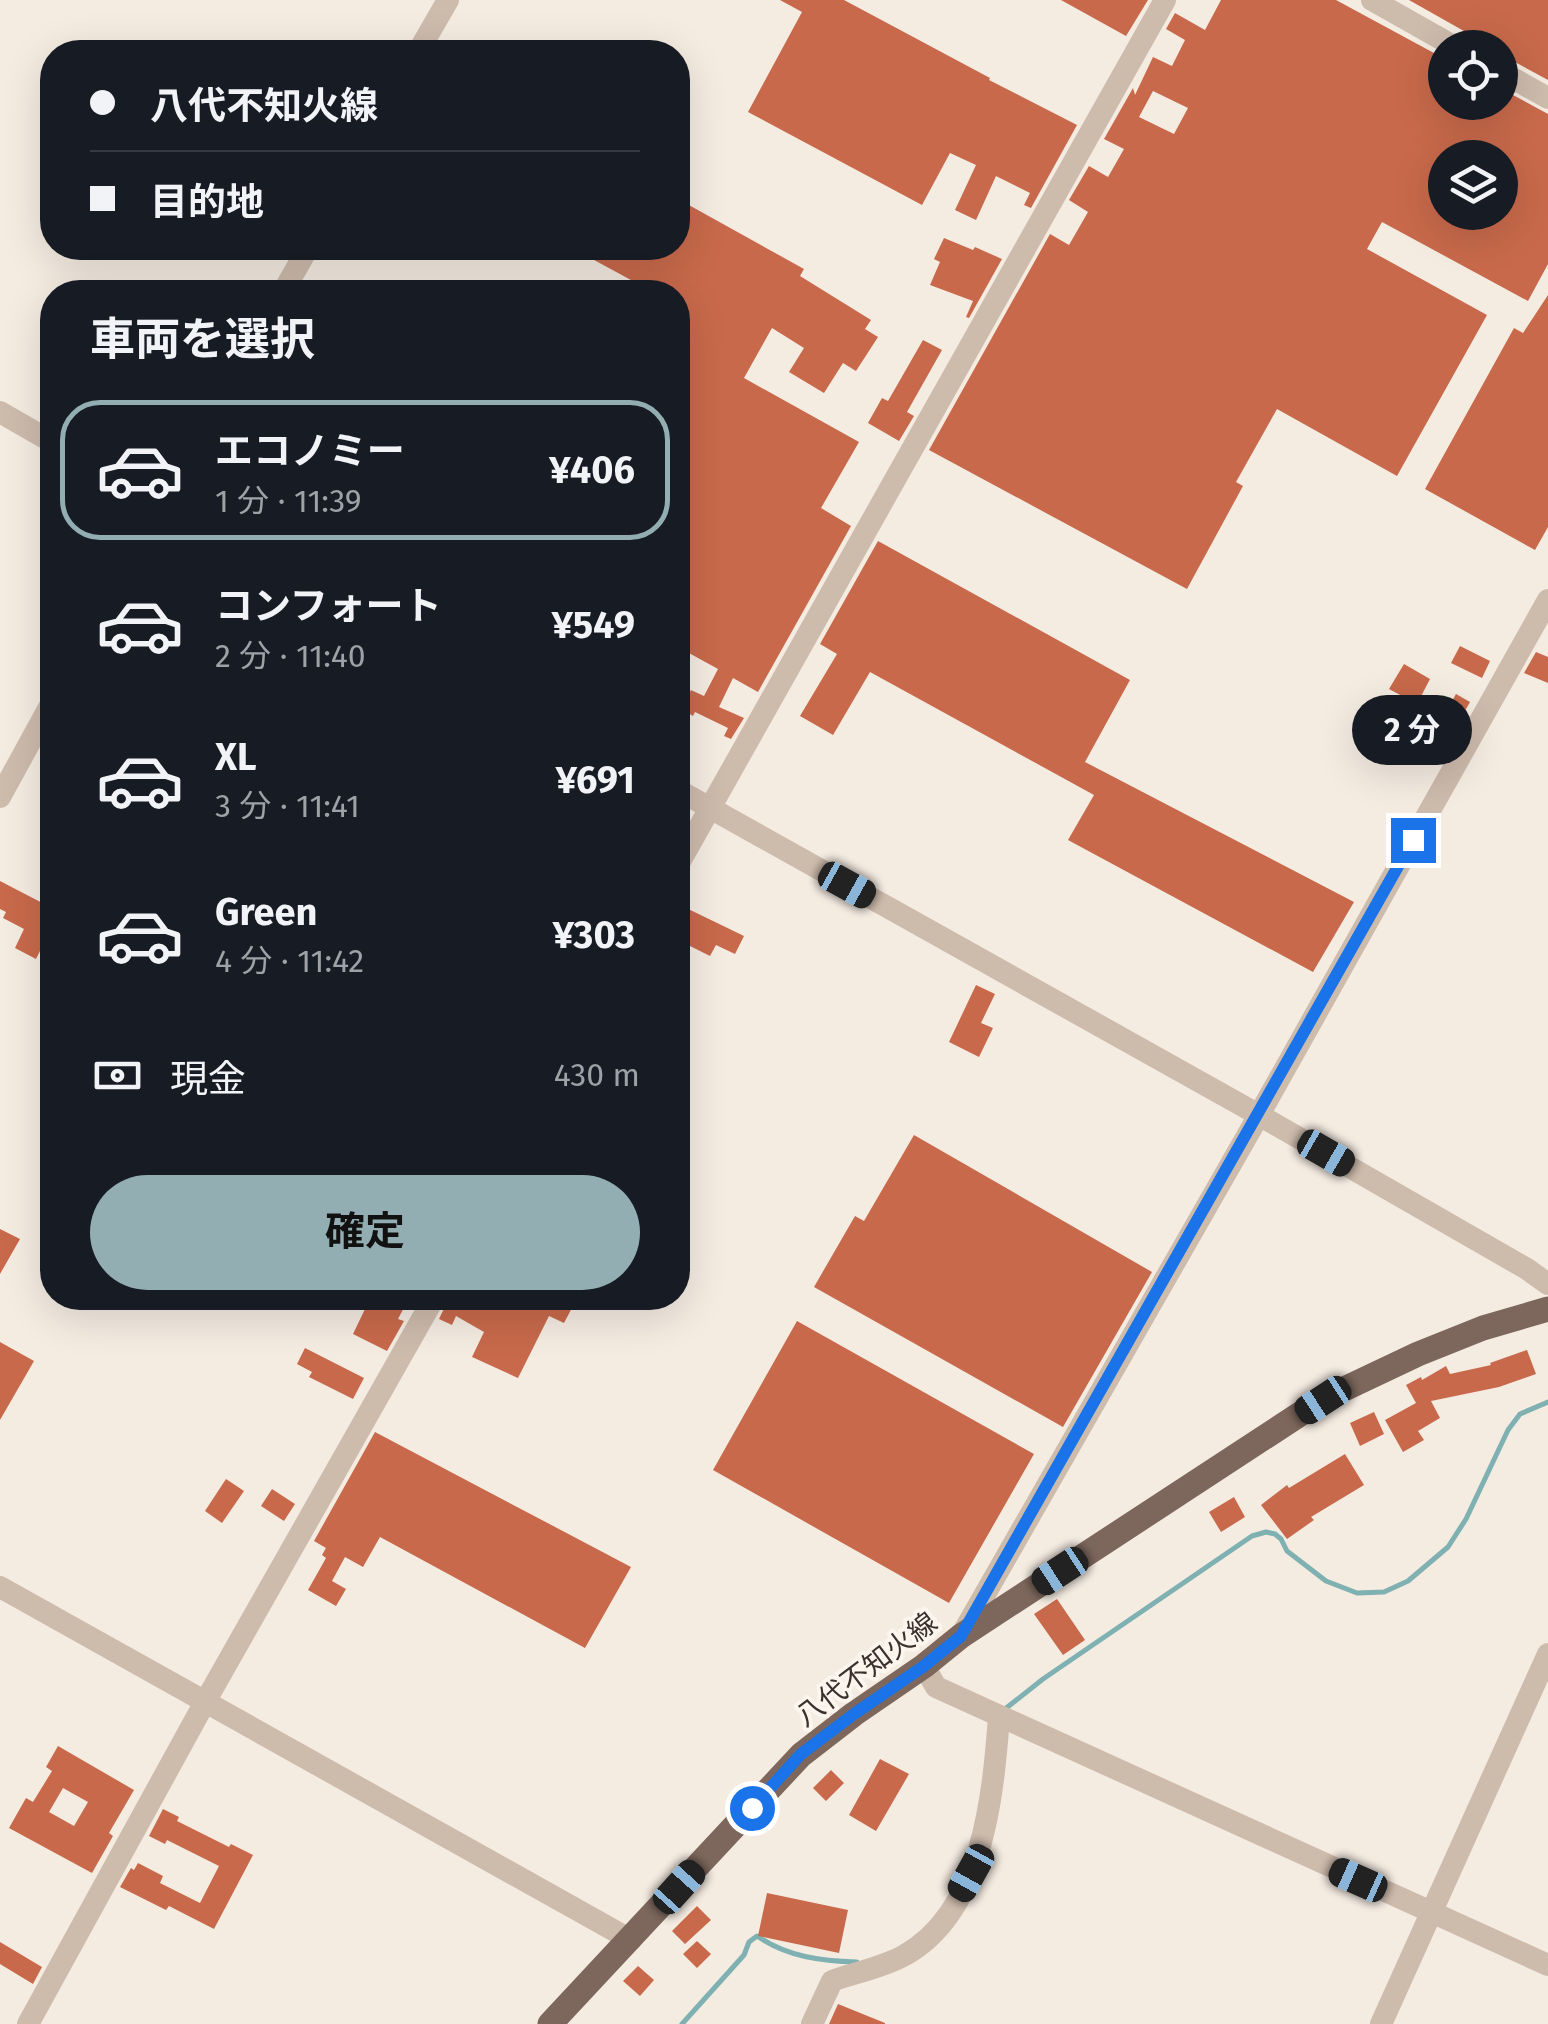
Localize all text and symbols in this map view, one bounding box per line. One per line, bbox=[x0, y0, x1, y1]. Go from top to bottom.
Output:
map controls bbox=[1428, 30, 1518, 230]
button: locate bbox=[1428, 30, 1518, 120]
text: 八代不知火線 bbox=[150, 83, 378, 129]
button: layers bbox=[1428, 140, 1518, 230]
text: 目的地 bbox=[150, 179, 264, 225]
text: 車両を選択 bbox=[90, 313, 315, 367]
icon: car bbox=[95, 425, 185, 515]
text: エコノミー bbox=[215, 428, 405, 474]
text: ¥406 bbox=[549, 447, 635, 493]
text: 1 分 · 11:39 bbox=[215, 482, 362, 520]
icon: car bbox=[95, 580, 185, 670]
text: コンフォート bbox=[215, 583, 442, 629]
text: ¥549 bbox=[551, 602, 635, 648]
text: 2 分 · 11:40 bbox=[215, 637, 366, 675]
callout: 2 分 bbox=[1353, 695, 1473, 765]
text: 2 分 bbox=[1384, 711, 1440, 749]
text: XL bbox=[215, 734, 257, 780]
icon: car bbox=[95, 735, 185, 825]
text: ¥691 bbox=[556, 757, 635, 803]
text: 3 分 · 11:41 bbox=[215, 787, 360, 825]
route end bbox=[1391, 818, 1436, 863]
car bbox=[813, 857, 881, 913]
text: Green bbox=[215, 889, 318, 935]
icon: car bbox=[95, 890, 185, 980]
text: ¥303 bbox=[553, 912, 635, 958]
text: 4 分 · 11:42 bbox=[215, 942, 364, 980]
icon: cash bbox=[90, 1048, 145, 1103]
text: 現金 bbox=[170, 1056, 246, 1102]
text: 430 m bbox=[554, 1056, 640, 1094]
car bbox=[1293, 1125, 1359, 1181]
button: 確定 bbox=[90, 1175, 640, 1290]
car bbox=[1290, 1371, 1356, 1429]
car bbox=[1027, 1542, 1093, 1600]
street label: 八代不知火線 bbox=[789, 1606, 943, 1733]
route start bbox=[730, 1786, 775, 1831]
car bbox=[943, 1839, 999, 1907]
car bbox=[1324, 1854, 1392, 1906]
car bbox=[648, 1855, 710, 1919]

